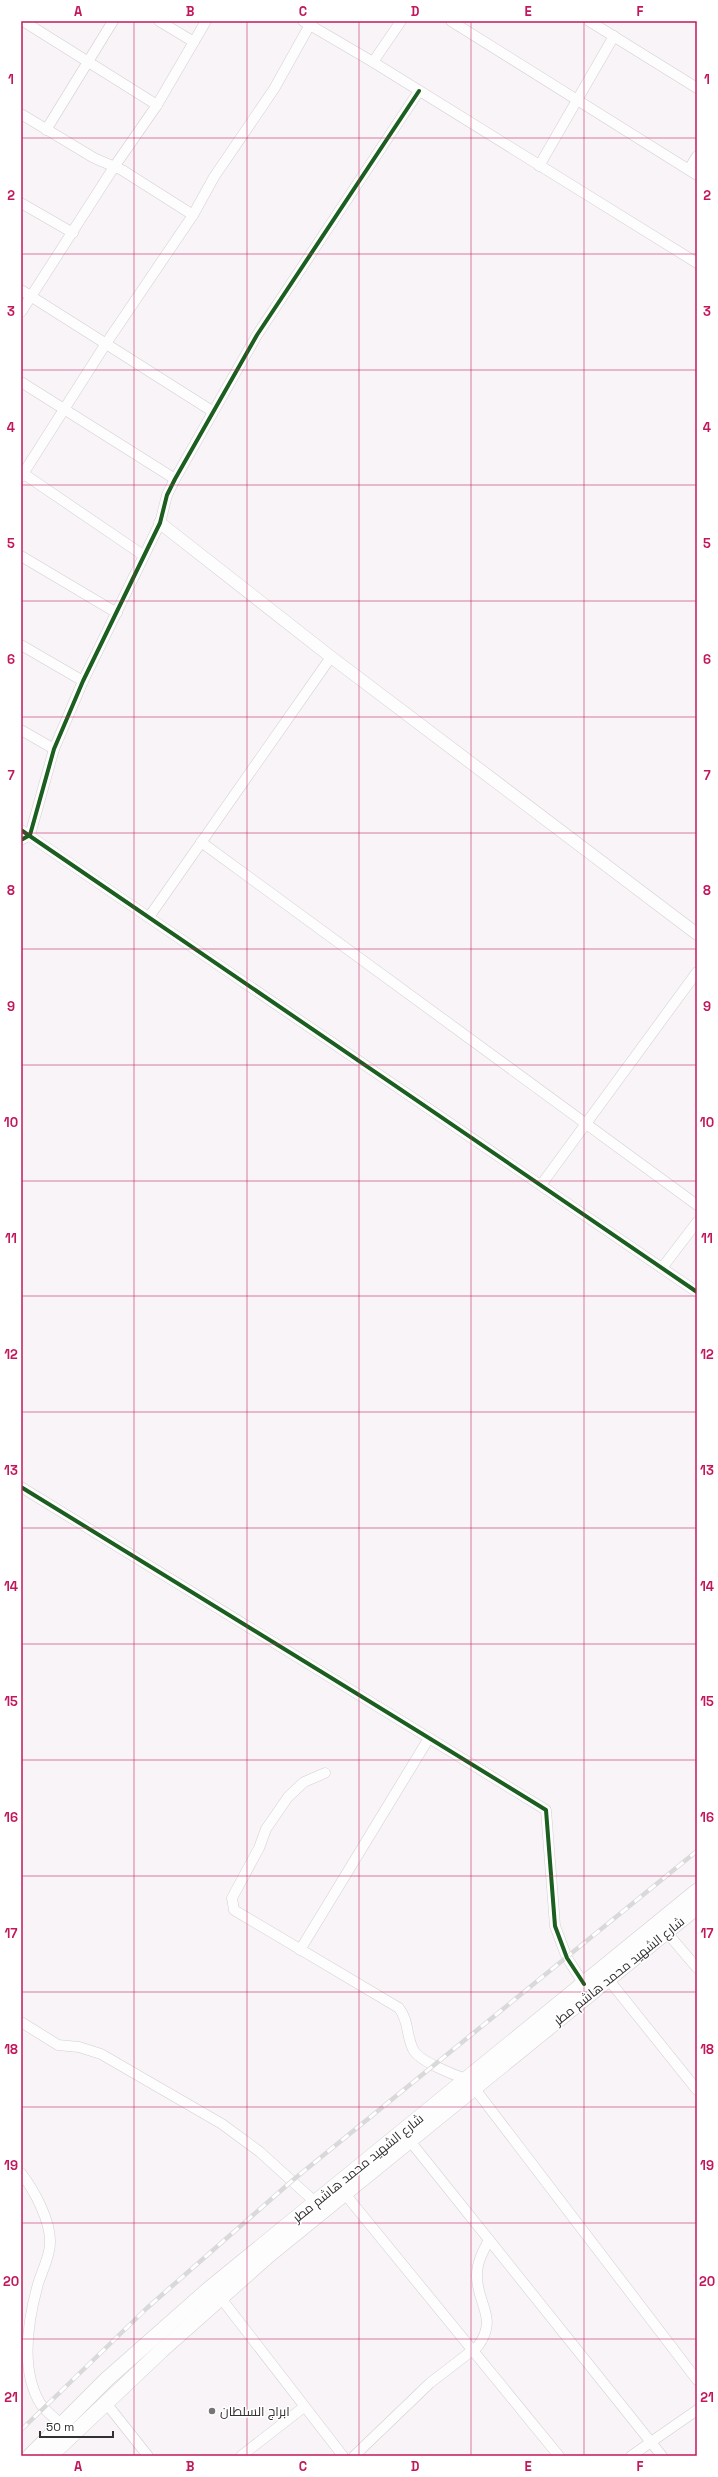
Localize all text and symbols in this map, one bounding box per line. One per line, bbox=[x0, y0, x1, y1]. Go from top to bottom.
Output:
text: A bbox=[74, 3, 83, 20]
text: B bbox=[186, 3, 195, 20]
text: C bbox=[299, 3, 307, 20]
text: D bbox=[411, 3, 420, 20]
text: E bbox=[524, 3, 532, 20]
text: F bbox=[637, 3, 644, 20]
text: 1 bbox=[8, 71, 14, 88]
text: 1 bbox=[704, 71, 710, 88]
text: 2 bbox=[7, 187, 15, 204]
text: 2 bbox=[703, 187, 711, 204]
text: 3 bbox=[7, 303, 15, 320]
text: 3 bbox=[703, 303, 711, 320]
text: 4 bbox=[7, 419, 15, 436]
text: 4 bbox=[703, 419, 711, 436]
text: 5 bbox=[7, 535, 15, 552]
text: 5 bbox=[703, 535, 711, 552]
text: 6 bbox=[7, 651, 15, 668]
text: 6 bbox=[703, 651, 711, 668]
text: 7 bbox=[7, 767, 15, 784]
text: 7 bbox=[703, 767, 711, 784]
text: 8 bbox=[7, 882, 15, 899]
text: 8 bbox=[703, 882, 711, 899]
text: 9 bbox=[7, 998, 15, 1015]
text: 9 bbox=[703, 998, 711, 1015]
text: 10 bbox=[4, 1114, 18, 1131]
text: 10 bbox=[700, 1114, 714, 1131]
text: 11 bbox=[5, 1230, 17, 1247]
text: 11 bbox=[701, 1230, 713, 1247]
text: 12 bbox=[4, 1346, 18, 1363]
text: 12 bbox=[700, 1346, 714, 1363]
text: 13 bbox=[4, 1462, 18, 1479]
text: 13 bbox=[700, 1462, 714, 1479]
text: 14 bbox=[4, 1578, 18, 1595]
text: 14 bbox=[700, 1578, 714, 1595]
text: 15 bbox=[4, 1693, 18, 1710]
text: 15 bbox=[700, 1693, 714, 1710]
text: 16 bbox=[4, 1809, 18, 1826]
text: 16 bbox=[700, 1809, 714, 1826]
street label: شارع الشهيد محمد هاشم مطر bbox=[549, 1913, 689, 2030]
text: 17 bbox=[4, 1925, 18, 1942]
text: 17 bbox=[700, 1925, 714, 1942]
text: 18 bbox=[4, 2041, 18, 2058]
text: 18 bbox=[700, 2041, 714, 2058]
street label: شارع الشهيد محمد هاشم مطر bbox=[288, 2110, 428, 2227]
text: 19 bbox=[4, 2157, 18, 2174]
text: 19 bbox=[700, 2157, 714, 2174]
text: 20 bbox=[3, 2273, 19, 2290]
text: 20 bbox=[699, 2273, 715, 2290]
text: 21 bbox=[4, 2389, 18, 2406]
text: 21 bbox=[700, 2389, 714, 2406]
place label: ابراج السلطان bbox=[220, 2403, 290, 2420]
marker: ابراج السلطان bbox=[207, 2406, 217, 2416]
scale bar bbox=[40, 2413, 113, 2439]
text: 50 m bbox=[46, 2419, 74, 2435]
text: A bbox=[74, 2458, 83, 2475]
text: B bbox=[186, 2458, 195, 2475]
text: C bbox=[299, 2458, 307, 2475]
text: D bbox=[411, 2458, 420, 2475]
text: E bbox=[524, 2458, 532, 2475]
text: F bbox=[637, 2458, 644, 2475]

